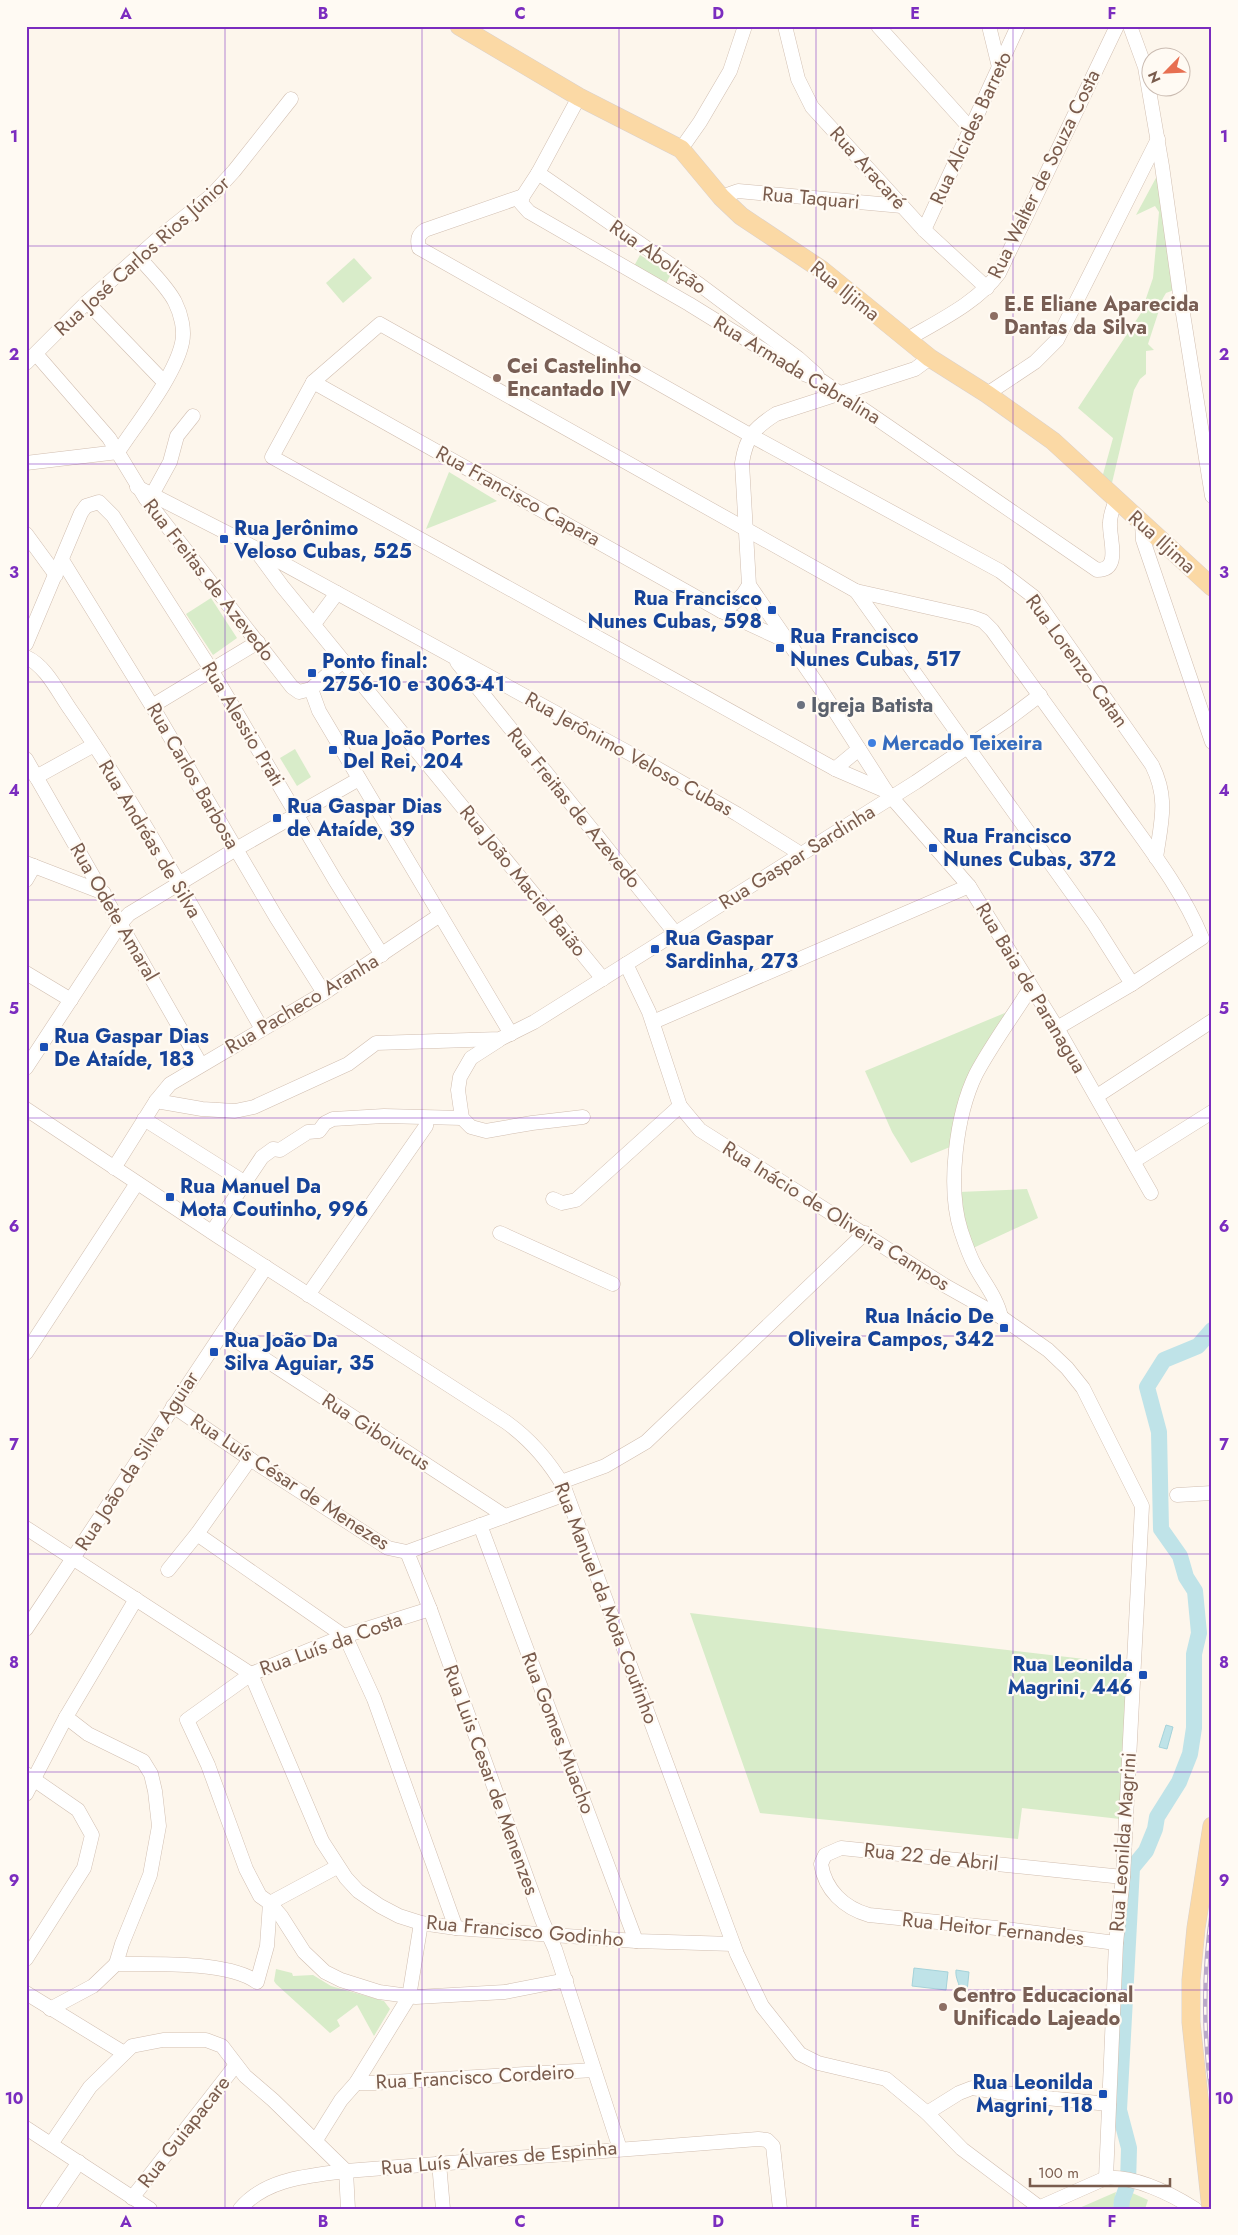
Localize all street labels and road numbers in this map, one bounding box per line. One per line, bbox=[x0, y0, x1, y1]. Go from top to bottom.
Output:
street label: Rua Alcides Barreto bbox=[923, 47, 1019, 209]
street label: Rua Walter de Souza Costa bbox=[981, 65, 1107, 283]
street label: Rua Aracaré bbox=[823, 120, 913, 216]
street label: Rua José Carlos Rios Júnior bbox=[48, 169, 236, 343]
street label: Rua Taquari bbox=[761, 179, 861, 217]
street label: Rua Abolição bbox=[603, 213, 713, 301]
street label: Rua Iljima bbox=[804, 254, 886, 328]
street label: Rua Armada Cabralina bbox=[708, 308, 886, 432]
street label: Rua Francisco Capara bbox=[430, 439, 606, 553]
street label: Rua Freitas de Azevedo bbox=[136, 493, 282, 668]
street label: Rua Iljima bbox=[1122, 504, 1202, 580]
street label: Rua Lorenzo Catan bbox=[1019, 588, 1135, 734]
street label: Rua Alessio Prati bbox=[194, 656, 292, 792]
street label: Rua Jerônimo Veloso Cubas bbox=[520, 685, 738, 823]
street label: Rua Carlos Barbosa bbox=[139, 697, 247, 855]
street label: Rua Freitas de Azevedo bbox=[500, 721, 648, 895]
street label: Rua Andréas de Silva bbox=[91, 754, 209, 924]
street label: Rua Gaspar Sardinha bbox=[713, 797, 881, 917]
street label: Rua João Maciel Baião bbox=[453, 799, 593, 963]
street label: Rua Odete Amaral bbox=[63, 837, 165, 987]
street label: Rua Baia de Paranagua bbox=[968, 897, 1094, 1079]
street label: Rua Pacheco Aranha bbox=[220, 947, 384, 1061]
street label: Rua Inácio de Oliveira Campos bbox=[717, 1134, 955, 1298]
street label: Rua João da Silva Aguiar bbox=[68, 1365, 206, 1556]
street label: Rua Giboiucus bbox=[316, 1386, 436, 1478]
street label: Rua Luís César de Menezes bbox=[185, 1407, 395, 1557]
street label: Rua Manuel da Mota Coutinho bbox=[546, 1478, 666, 1728]
street label: Rua Luís da Costa bbox=[256, 1605, 406, 1683]
street label: Rua Gomes Muacho bbox=[514, 1648, 602, 1818]
street label: Rua Luis Cesar de Menenzes bbox=[436, 1661, 546, 1899]
street label: Rua Leonilda Magrini bbox=[1102, 1751, 1144, 1933]
street label: Rua 22 de Abril bbox=[862, 1836, 1000, 1878]
street label: Rua Heitor Fernandes bbox=[901, 1905, 1085, 1953]
street label: Rua Francisco Godinho bbox=[425, 1908, 625, 1954]
street label: Rua Francisco Cordeiro bbox=[375, 2057, 575, 2097]
street label: Rua Guiapacare bbox=[131, 2070, 237, 2194]
street label: Rua Luís Álvares de Espinha bbox=[380, 2133, 618, 2183]

